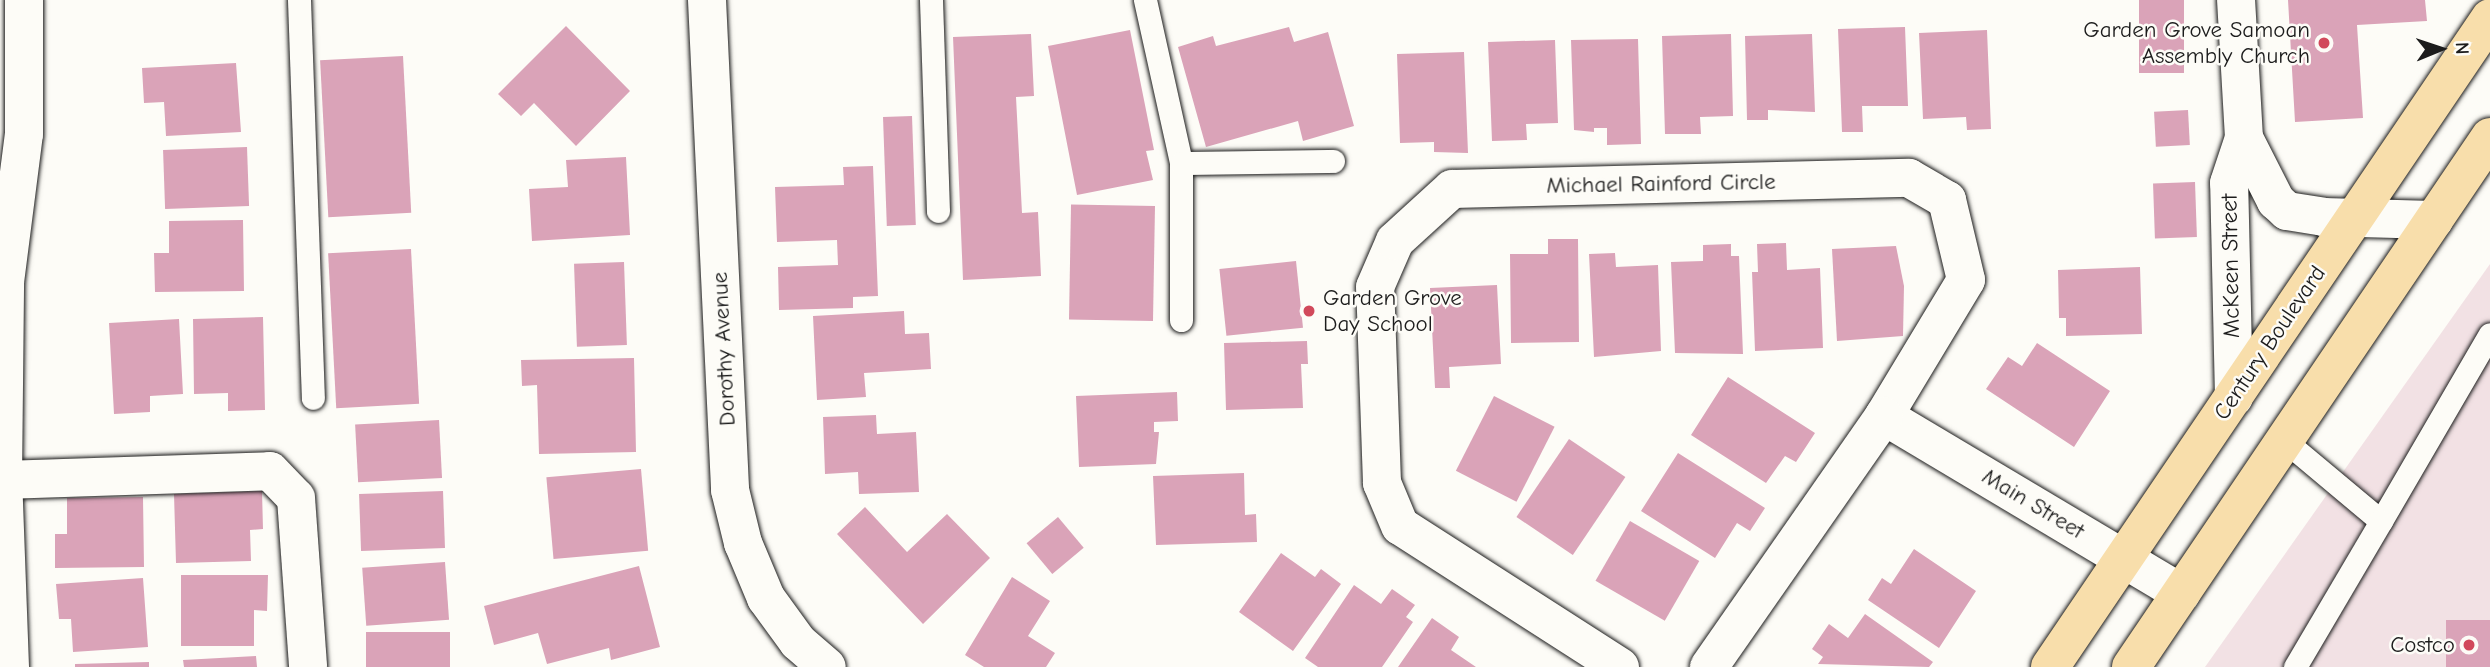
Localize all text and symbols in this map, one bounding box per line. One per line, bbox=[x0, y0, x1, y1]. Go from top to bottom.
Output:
north arrow bbox=[2406, 14, 2476, 84]
place label: Garden Grove Samoan Assembly Church bbox=[2083, 16, 2310, 70]
marker: Garden Grove Samoan Assembly Church bbox=[2316, 35, 2332, 51]
text: N bbox=[2451, 42, 2473, 55]
street label: Michael Rainford Circle bbox=[1546, 168, 1776, 200]
street label: McKeen Street bbox=[2216, 194, 2246, 338]
street label: Century Boulevard bbox=[2208, 261, 2332, 425]
street label: Dorothy Avenue bbox=[706, 271, 742, 427]
place label: Garden Grove Day School bbox=[1323, 284, 1462, 338]
marker: Garden Grove Day School bbox=[1301, 303, 1317, 319]
street label: Main Street bbox=[1977, 463, 2089, 545]
place label: Costco bbox=[2390, 631, 2455, 659]
marker: Costco bbox=[2461, 637, 2477, 653]

